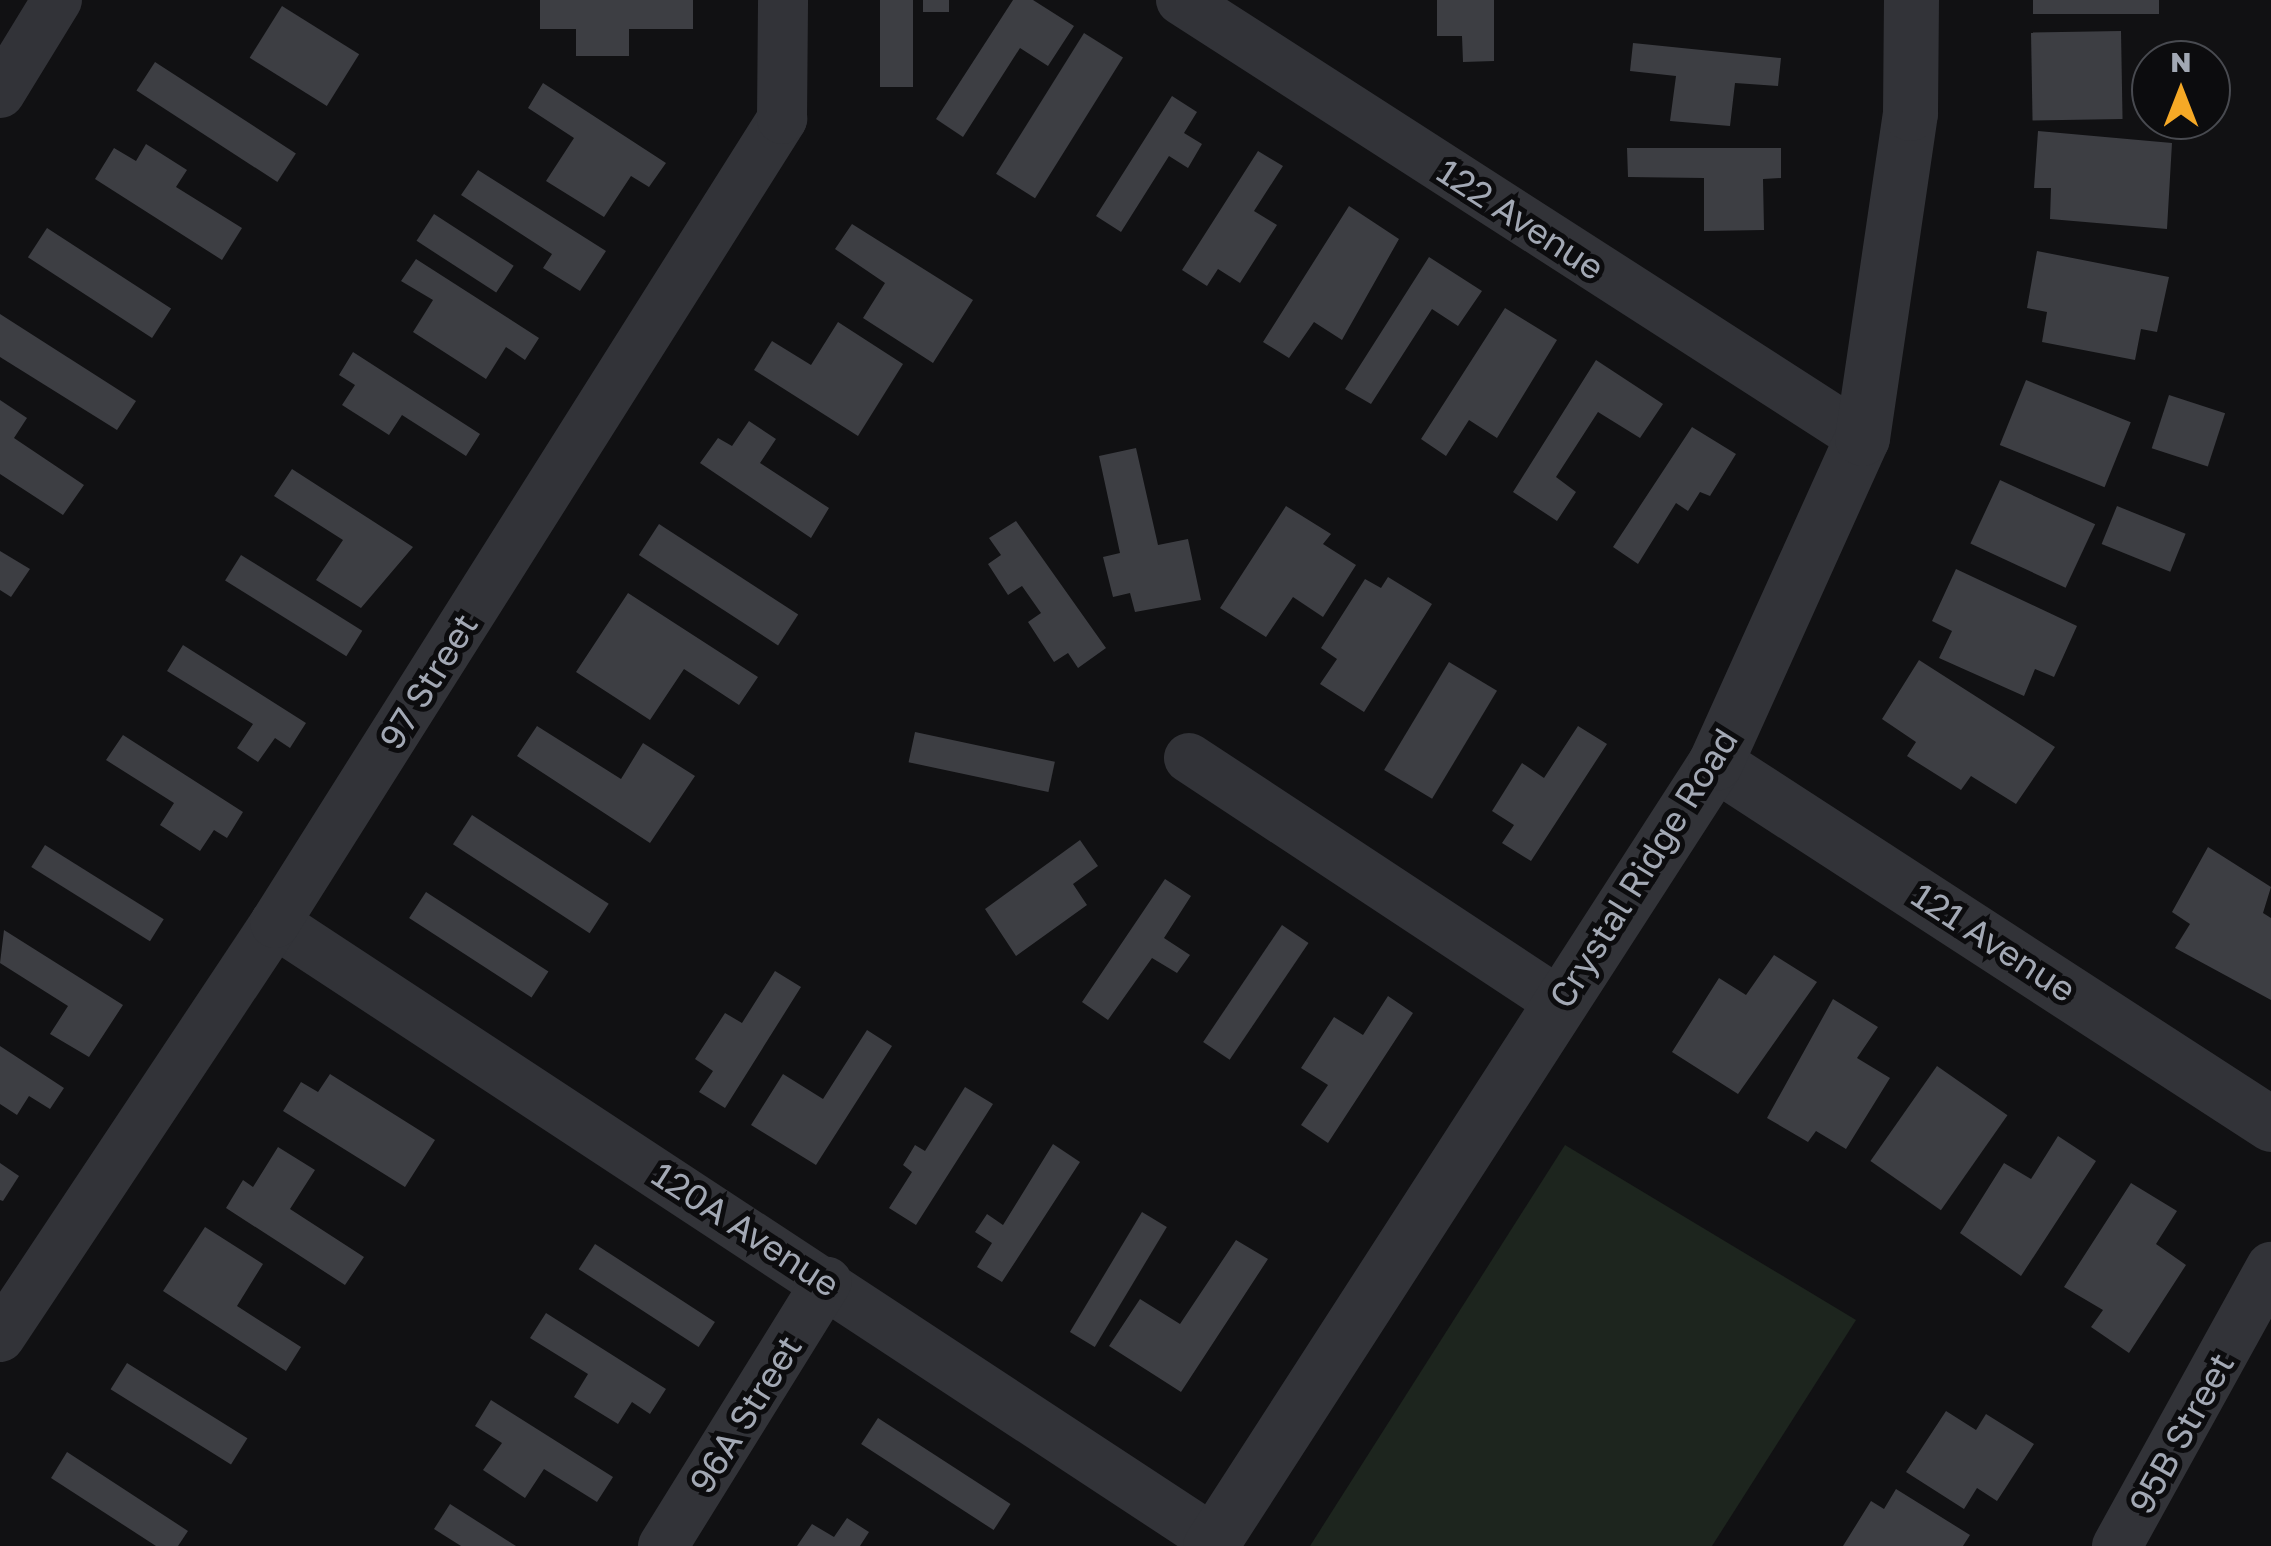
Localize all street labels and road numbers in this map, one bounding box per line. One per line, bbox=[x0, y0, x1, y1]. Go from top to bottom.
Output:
street label: 122 Avenue bbox=[1430, 150, 1612, 288]
street label: 97 Street bbox=[370, 605, 486, 757]
street label: Crystal Ridge Road bbox=[1540, 721, 1746, 1015]
street label: 121 Avenue bbox=[1904, 874, 2084, 1010]
street label: 120A Avenue bbox=[645, 1153, 847, 1305]
street label: 96A Street bbox=[680, 1327, 810, 1501]
street label: 95B Street bbox=[2120, 1345, 2242, 1521]

